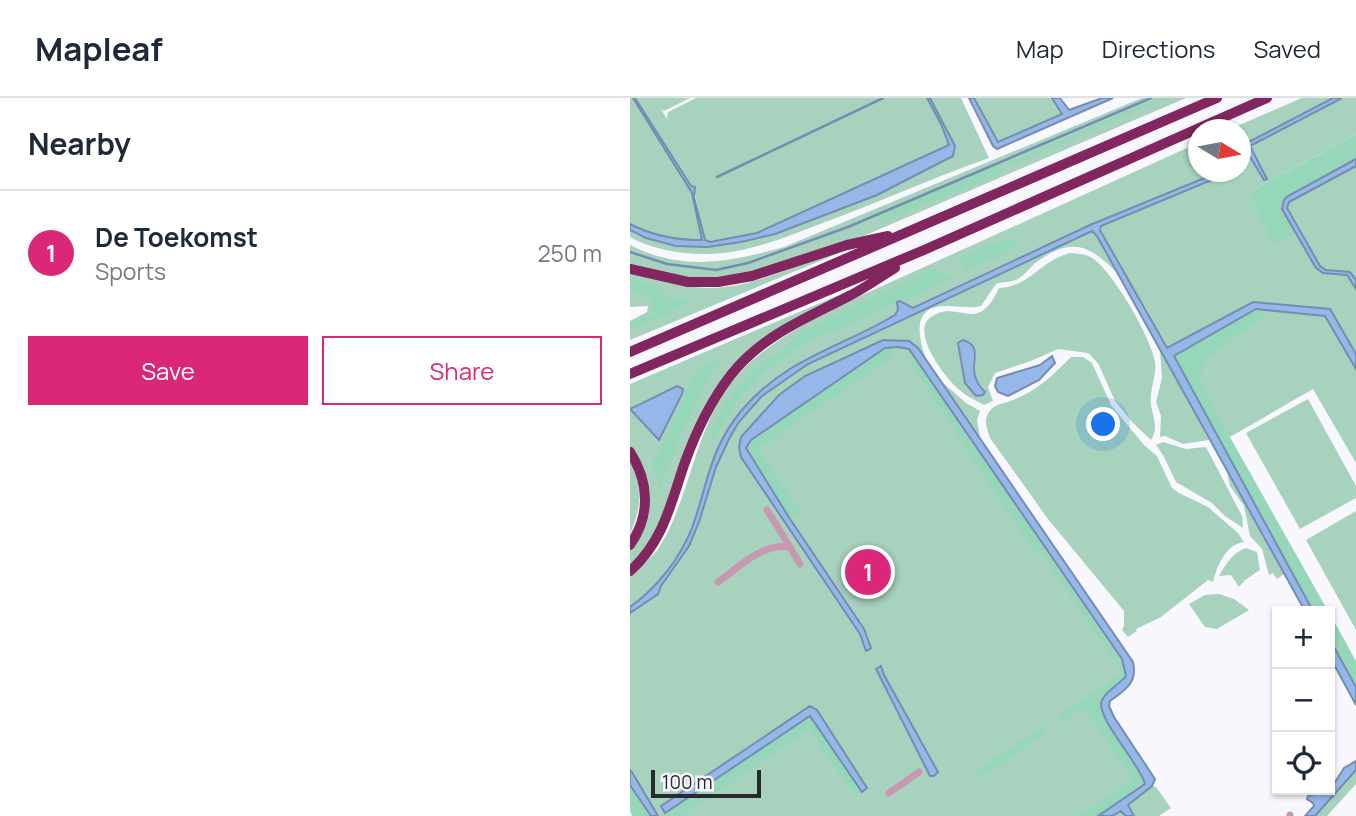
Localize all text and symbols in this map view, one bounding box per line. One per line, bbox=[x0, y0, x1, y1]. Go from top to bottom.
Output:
text: Mapleaf bbox=[35, 26, 163, 71]
text: Map bbox=[1016, 32, 1064, 65]
text: Directions bbox=[1102, 32, 1215, 65]
text: Saved bbox=[1253, 32, 1321, 65]
north arrow bbox=[1188, 119, 1251, 182]
text: Nearby bbox=[28, 123, 131, 164]
text: De Toekomst bbox=[95, 219, 258, 255]
text: 1 bbox=[46, 237, 56, 269]
text: 250 m bbox=[537, 237, 602, 269]
text: Sports bbox=[95, 255, 166, 287]
button: Save bbox=[28, 336, 308, 405]
button: Share bbox=[322, 336, 602, 405]
your location bbox=[1086, 407, 1120, 441]
pin: 1 bbox=[845, 546, 891, 598]
map controls bbox=[1272, 606, 1335, 795]
button: + bbox=[1272, 606, 1335, 669]
button: − bbox=[1272, 669, 1335, 732]
button: locate bbox=[1272, 732, 1335, 795]
scale bar bbox=[651, 767, 761, 799]
text: 100 m bbox=[662, 769, 713, 795]

